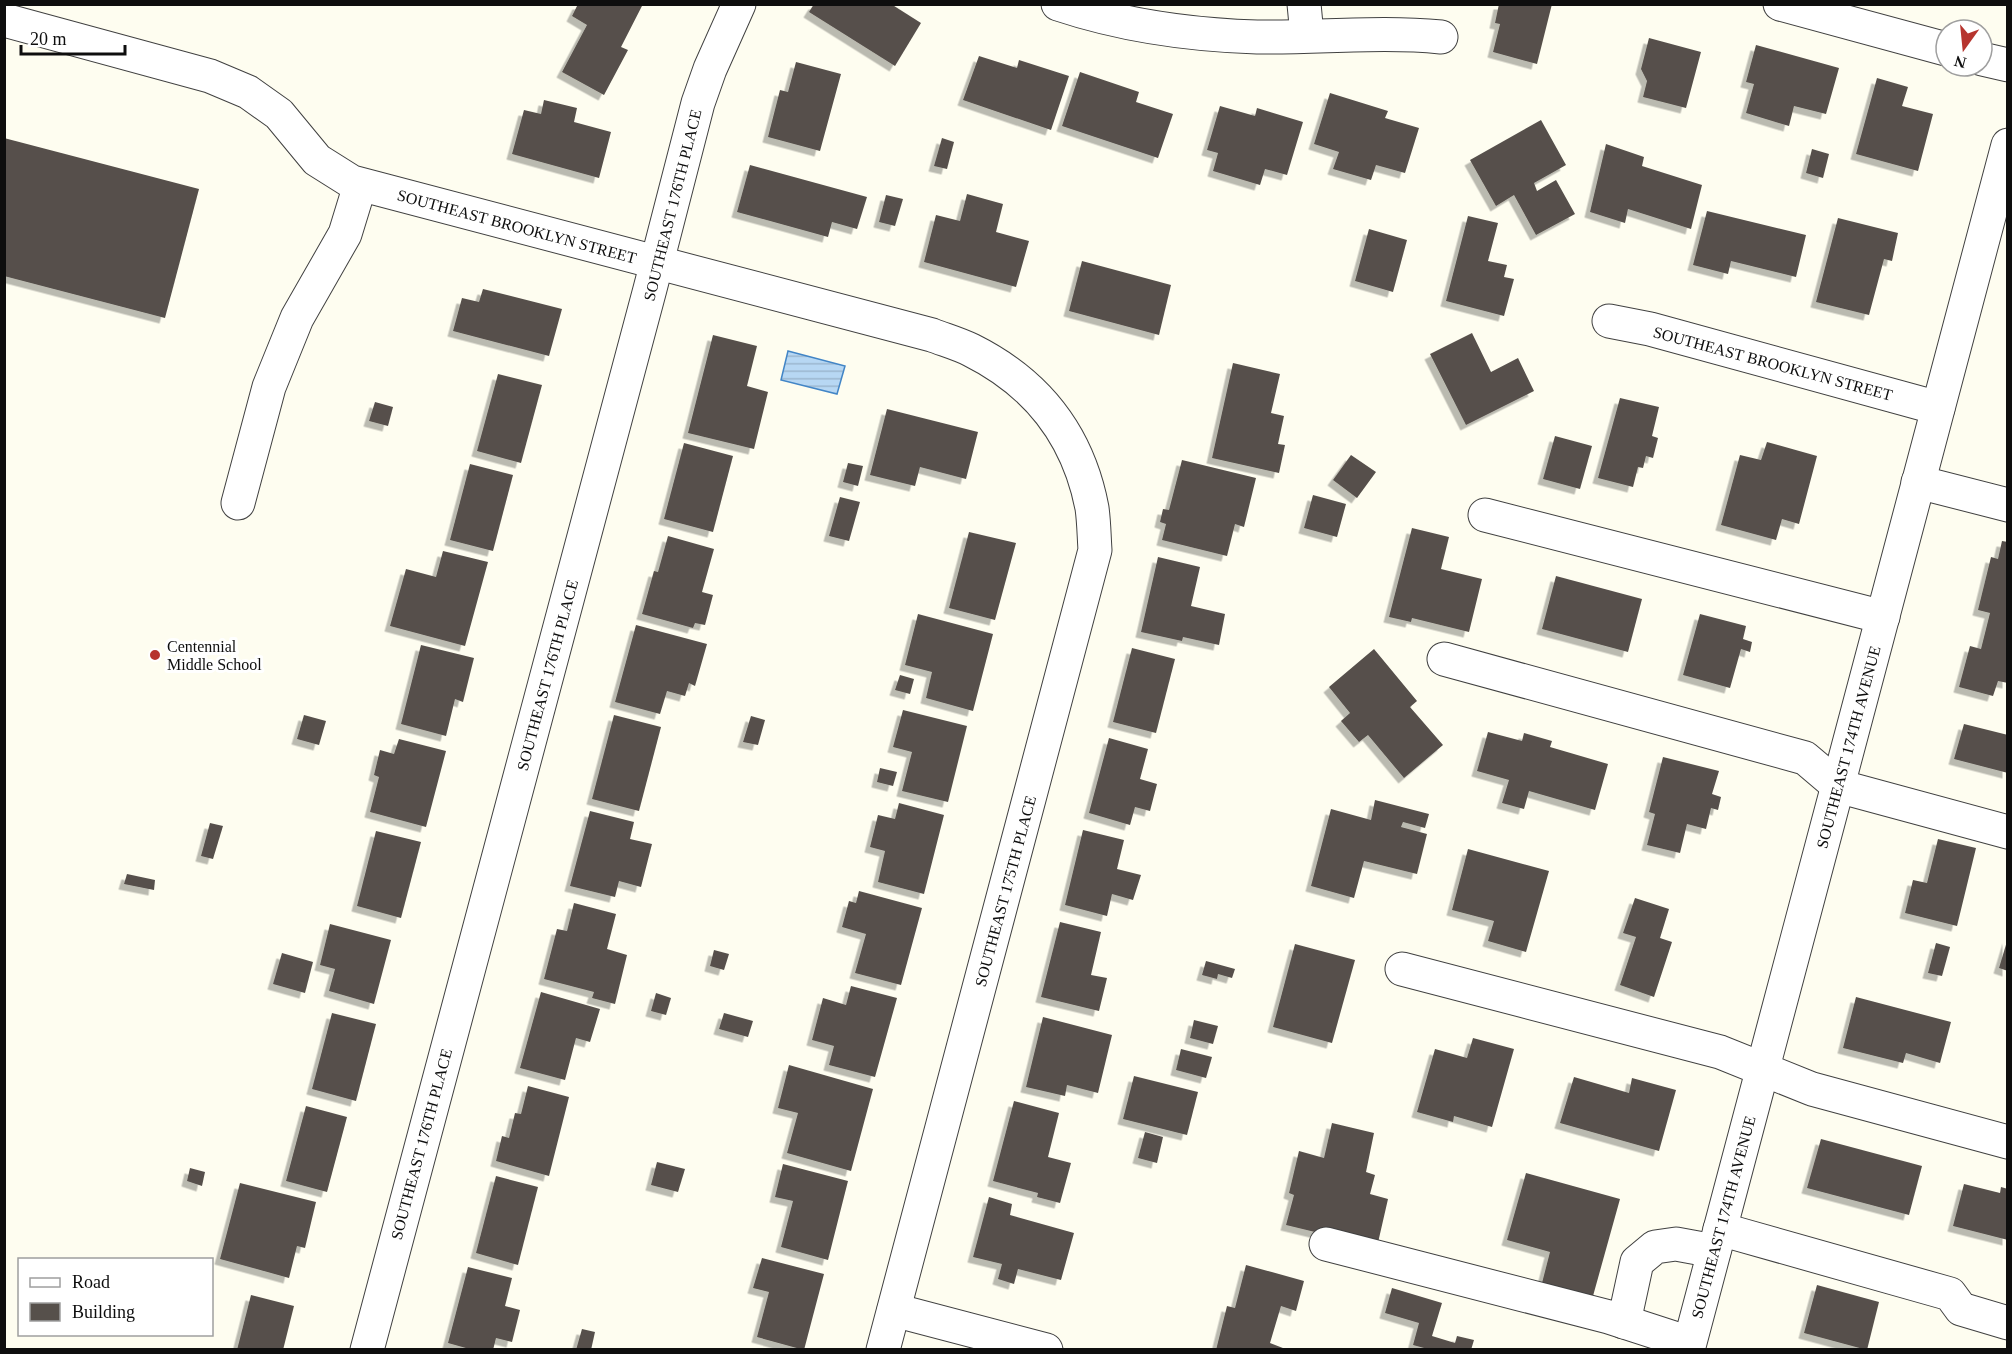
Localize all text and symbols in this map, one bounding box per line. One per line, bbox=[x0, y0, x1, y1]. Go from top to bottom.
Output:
scale bar bbox=[21, 18, 124, 56]
north arrow bbox=[1934, 18, 1994, 78]
text: 20 m bbox=[30, 29, 67, 49]
text: N bbox=[1952, 52, 1968, 72]
street label: SOUTHEAST 176TH PLACE bbox=[640, 107, 705, 303]
street label: SOUTHEAST BROOKLYN STREET bbox=[395, 186, 639, 267]
street label: SOUTHEAST BROOKLYN STREET bbox=[1651, 323, 1895, 404]
street label: SOUTHEAST 176TH PLACE bbox=[514, 578, 581, 772]
place label: Centennial Middle School bbox=[167, 638, 262, 673]
street label: SOUTHEAST 174TH AVENUE bbox=[1813, 644, 1884, 850]
marker: Centennial Middle School bbox=[148, 648, 162, 662]
street label: SOUTHEAST 175TH PLACE bbox=[972, 794, 1039, 988]
street label: SOUTHEAST 176TH PLACE bbox=[388, 1047, 455, 1241]
street label: SOUTHEAST 174TH AVENUE bbox=[1688, 1114, 1759, 1320]
legend bbox=[18, 1258, 213, 1336]
text: Road bbox=[72, 1272, 110, 1292]
text: Building bbox=[72, 1302, 135, 1322]

